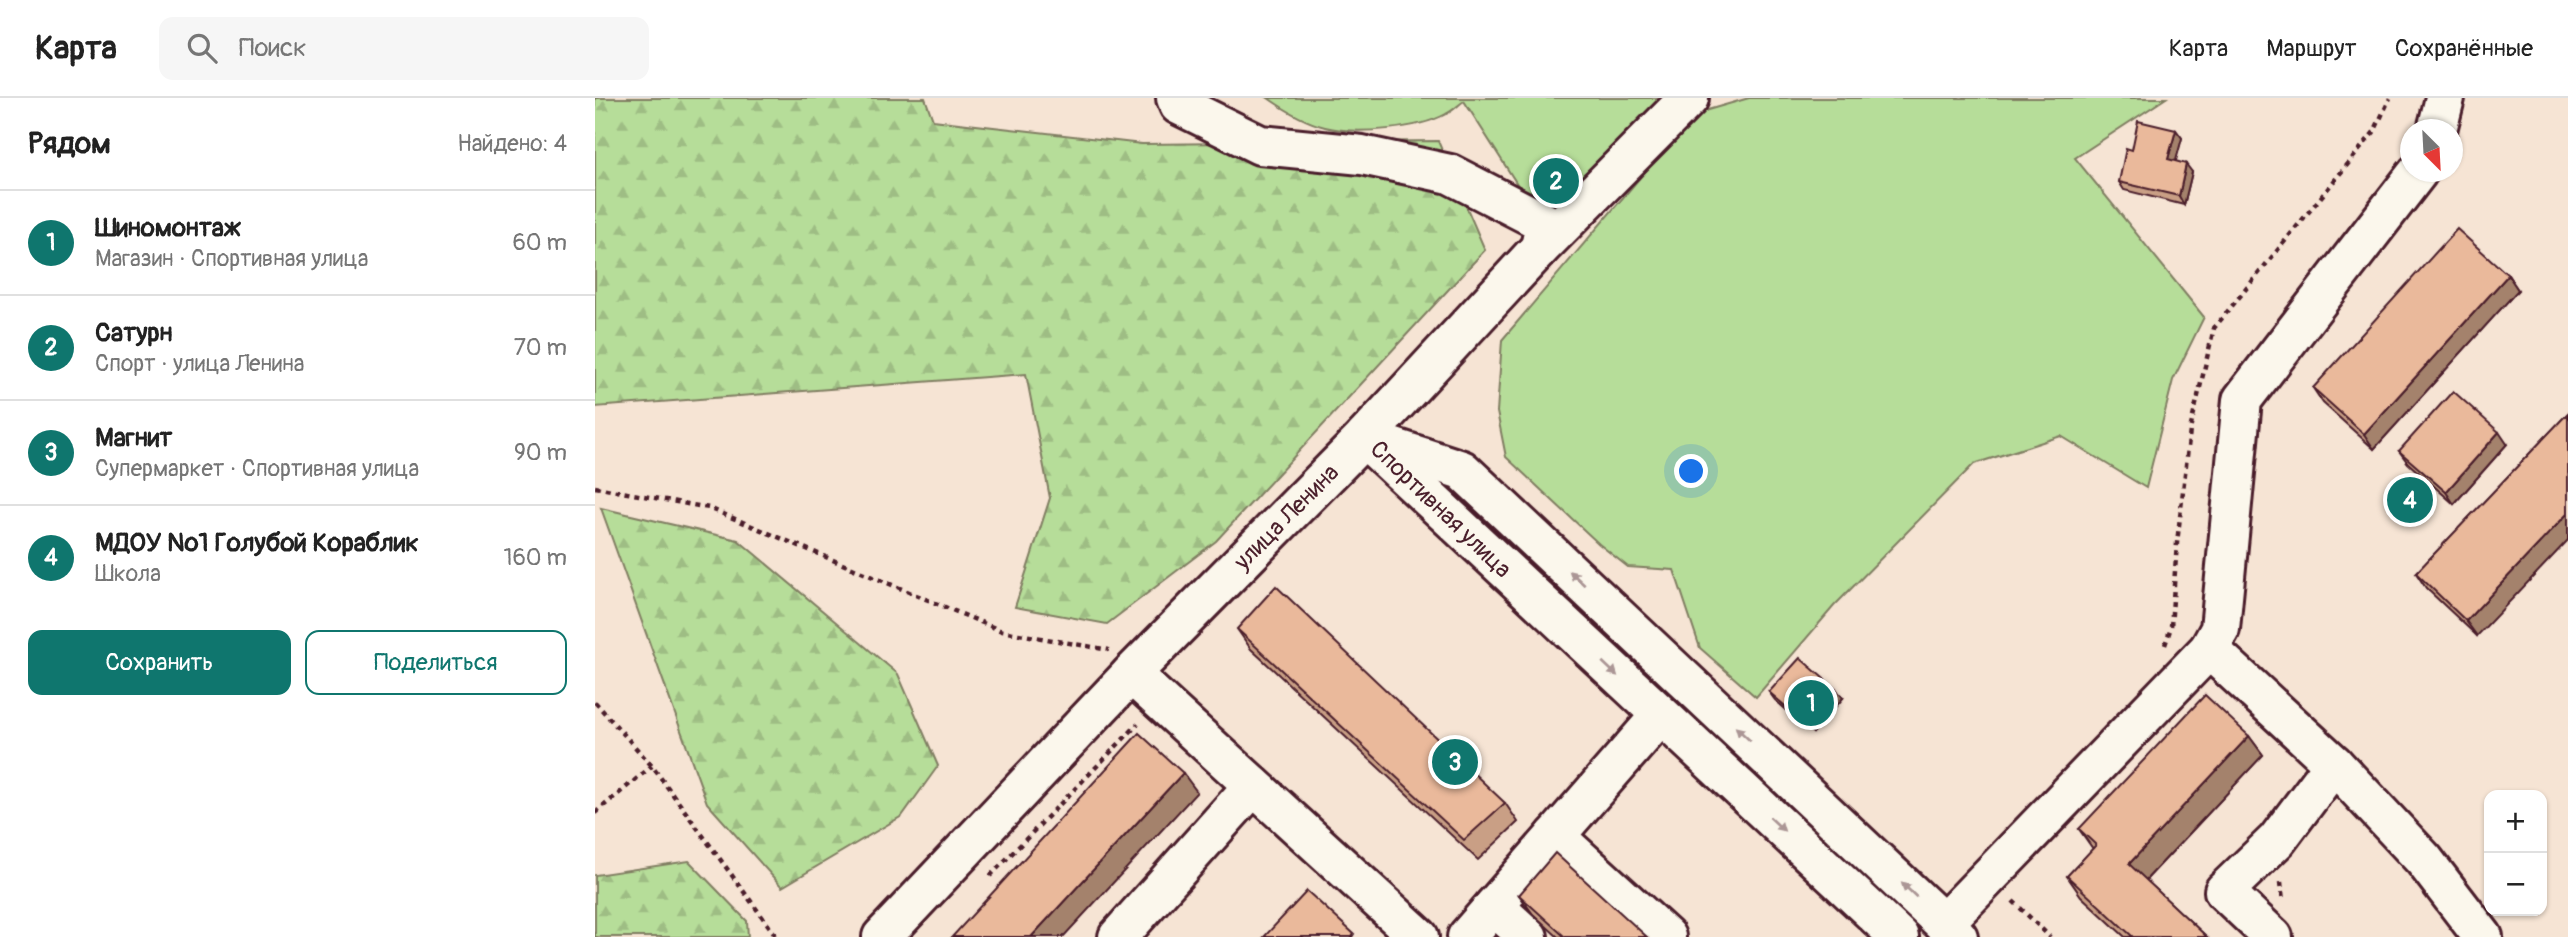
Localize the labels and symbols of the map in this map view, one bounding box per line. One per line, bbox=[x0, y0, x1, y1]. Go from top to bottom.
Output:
north arrow bbox=[2400, 119, 2463, 182]
pin: 2 bbox=[1533, 155, 1579, 207]
street label: Спортивная улица bbox=[1364, 435, 1517, 584]
your location bbox=[1674, 454, 1708, 488]
street label: улица Ленина bbox=[1227, 458, 1345, 577]
pin: 4 bbox=[2387, 474, 2433, 526]
one-way arrow bbox=[1569, 571, 1586, 587]
one-way arrow bbox=[1601, 661, 1618, 677]
pin: 1 bbox=[1788, 677, 1834, 729]
one-way arrow bbox=[1734, 726, 1752, 742]
pin: 3 bbox=[1432, 736, 1478, 788]
one-way arrow bbox=[1768, 816, 1786, 832]
one-way arrow bbox=[1901, 882, 1918, 898]

